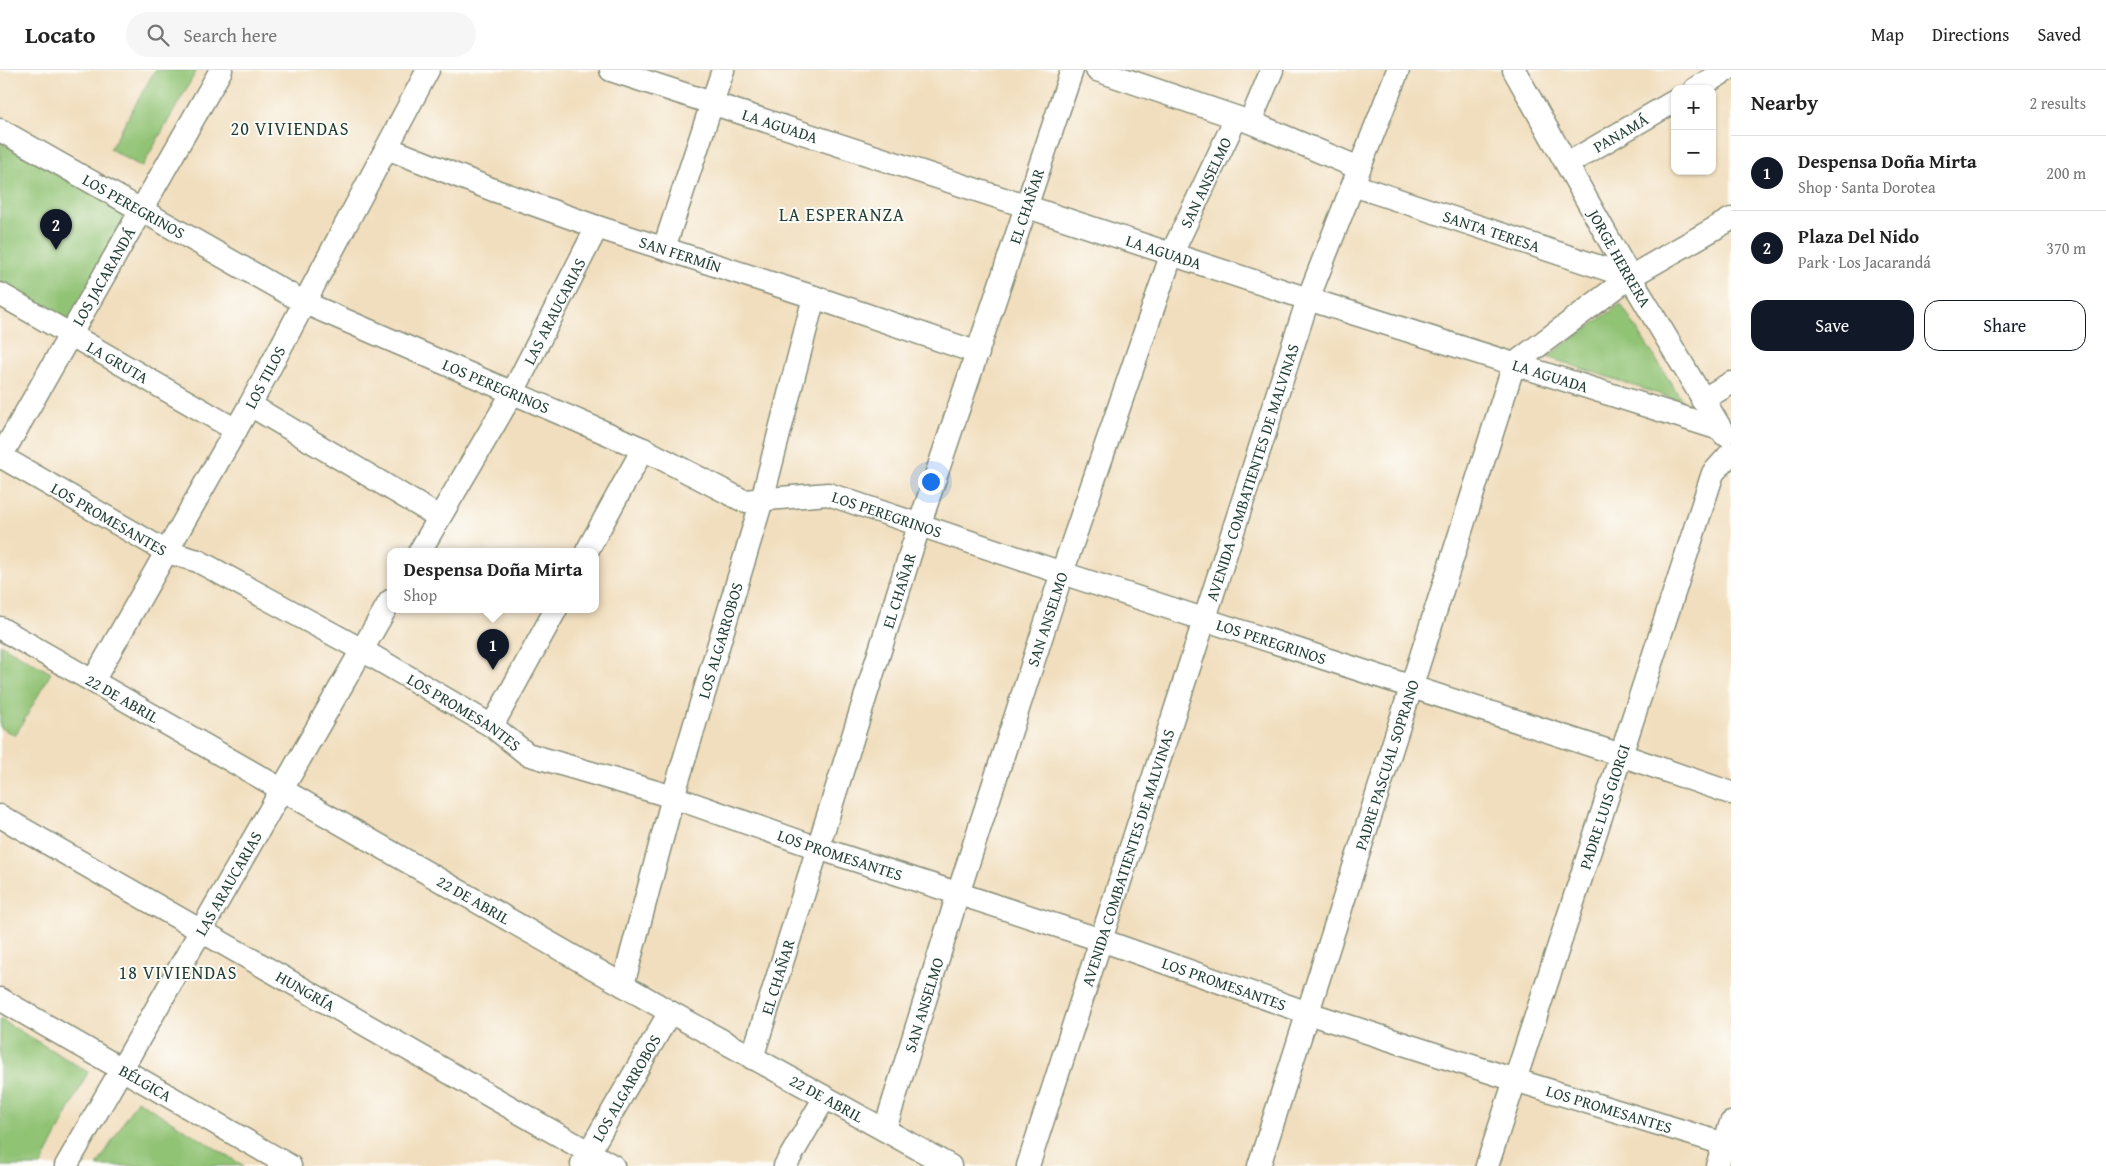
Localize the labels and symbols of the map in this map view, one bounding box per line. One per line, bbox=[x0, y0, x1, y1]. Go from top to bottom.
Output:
street label: LA AGUADA bbox=[739, 102, 821, 149]
street label: PANAMÁ bbox=[1588, 107, 1653, 158]
district label: 20 VIVIENDAS bbox=[231, 115, 349, 142]
street label: SAN ANSELMO bbox=[1174, 133, 1237, 232]
street label: EL CHAÑAR bbox=[1003, 165, 1050, 247]
street label: LOS PEREGRINOS bbox=[78, 167, 190, 245]
district label: LA ESPERANZA bbox=[779, 201, 905, 228]
street label: JORGE HERRERA bbox=[1581, 203, 1658, 312]
street label: SANTA TERESA bbox=[1440, 204, 1544, 258]
pin: 2 bbox=[40, 209, 72, 250]
street label: LOS JACARANDÁ bbox=[66, 222, 141, 330]
street label: LA AGUADA bbox=[1123, 228, 1205, 275]
street label: SAN FERMÍN bbox=[636, 229, 725, 279]
street label: LAS ARAUCARIAS bbox=[517, 253, 592, 369]
street label: LA GRUTA bbox=[82, 335, 154, 389]
street label: AVENIDA COMBATIENTES DE MALVINAS bbox=[1199, 340, 1305, 604]
street label: LOS TILOS bbox=[238, 341, 291, 413]
street label: LOS PEREGRINOS bbox=[439, 352, 554, 419]
street label: LA AGUADA bbox=[1510, 352, 1592, 399]
your location bbox=[918, 469, 944, 495]
street label: LOS PROMESANTES bbox=[47, 476, 172, 562]
street label: LOS PEREGRINOS bbox=[829, 484, 945, 544]
street label: EL CHAÑAR bbox=[876, 549, 922, 631]
street label: SAN ANSELMO bbox=[1020, 568, 1074, 670]
street label: LOS ALGARROBOS bbox=[691, 579, 749, 701]
street label: LOS PEREGRINOS bbox=[1213, 612, 1330, 670]
pin: 1 bbox=[477, 629, 509, 670]
street label: LOS PROMESANTES bbox=[403, 667, 526, 757]
street label: 22 DE ABRIL bbox=[81, 668, 164, 729]
street label: PADRE PASCUAL SOPRANO bbox=[1348, 676, 1425, 853]
street label: AVENIDA COMBATIENTES DE MALVINAS bbox=[1075, 726, 1180, 989]
street label: PADRE LUIS GIORGI bbox=[1573, 741, 1636, 872]
street label: LOS PROMESANTES bbox=[774, 823, 906, 887]
street label: LAS ARAUCARIAS bbox=[189, 826, 268, 940]
street label: 22 DE ABRIL bbox=[433, 869, 515, 930]
street label: EL CHAÑAR bbox=[754, 935, 801, 1018]
street label: LOS PROMESANTES bbox=[1159, 950, 1290, 1017]
street label: SAN ANSELMO bbox=[898, 954, 950, 1055]
district label: 18 VIVIENDAS bbox=[119, 959, 237, 986]
street label: HUNGRÍA bbox=[272, 964, 340, 1017]
street label: LOS ALGARROBOS bbox=[586, 1030, 667, 1146]
street label: BÉLGICA bbox=[115, 1058, 177, 1108]
street label: 22 DE ABRIL bbox=[785, 1068, 868, 1128]
street label: LOS PROMESANTES bbox=[1543, 1078, 1675, 1139]

